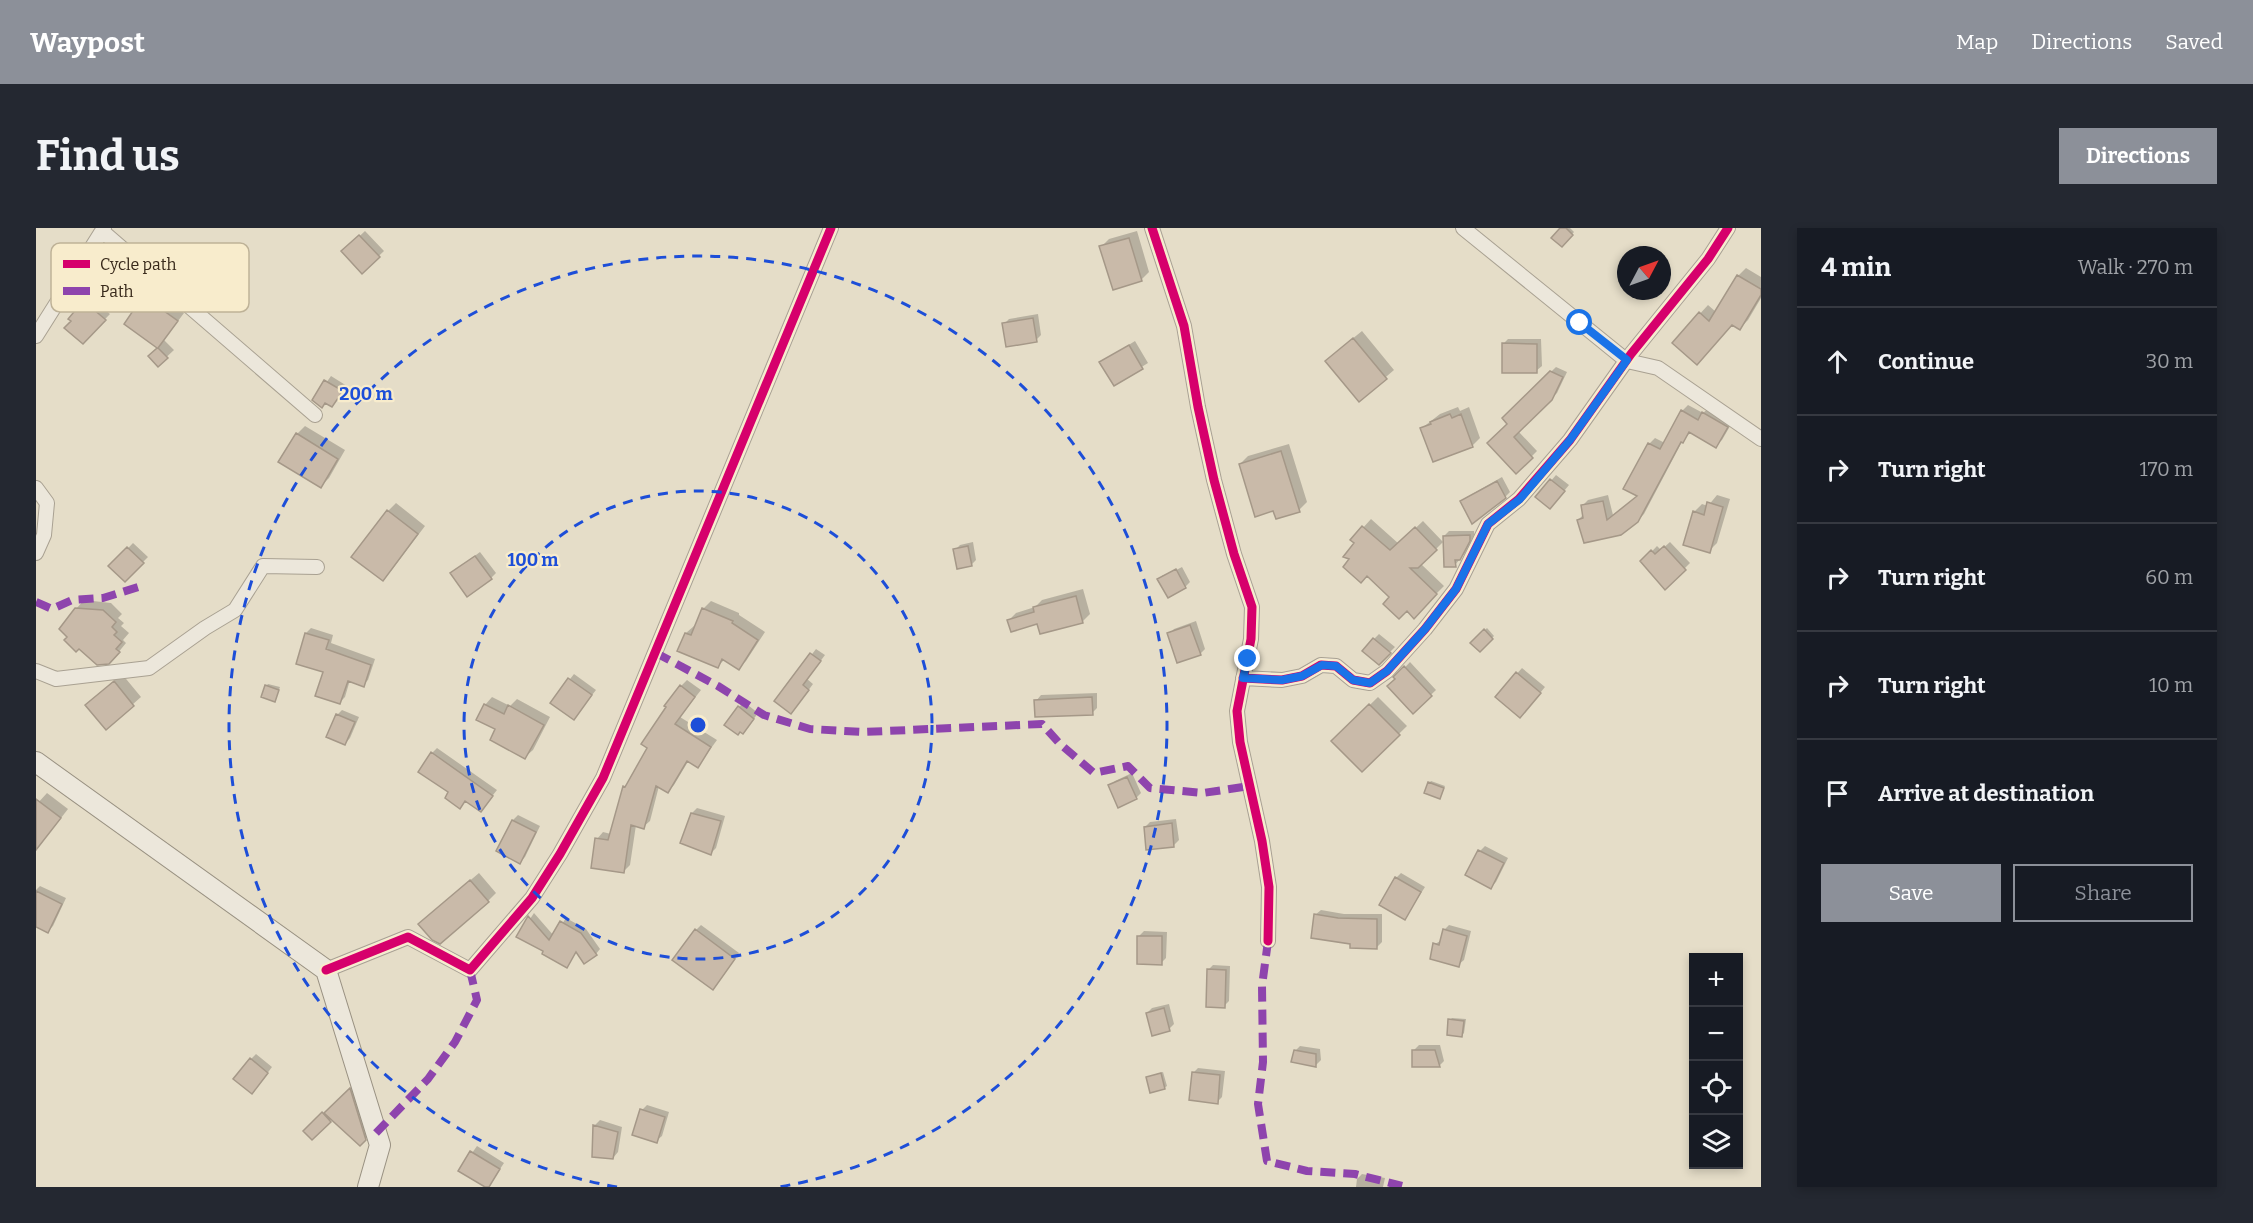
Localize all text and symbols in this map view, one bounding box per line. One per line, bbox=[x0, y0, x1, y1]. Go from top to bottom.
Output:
text: Waypost bbox=[30, 26, 145, 59]
text: Map bbox=[1956, 29, 1998, 55]
text: Directions bbox=[2031, 29, 2132, 55]
text: Saved bbox=[2165, 29, 2223, 55]
button: Directions bbox=[2059, 128, 2217, 184]
text: Find us bbox=[36, 131, 180, 181]
legend bbox=[51, 243, 249, 312]
north arrow bbox=[1617, 246, 1671, 300]
text: 4 min bbox=[1821, 252, 1891, 283]
text: Cycle path bbox=[100, 255, 176, 274]
text: Walk · 270 m bbox=[2078, 255, 2193, 279]
text: Path bbox=[100, 282, 134, 301]
route start bbox=[1566, 309, 1592, 335]
icon: ahead bbox=[1821, 345, 1854, 378]
text: Continue bbox=[1878, 348, 1974, 375]
text: 30 m bbox=[2146, 349, 2193, 373]
text: 200 m bbox=[339, 383, 393, 405]
icon: right bbox=[1821, 453, 1854, 486]
text: Turn right bbox=[1878, 456, 1986, 483]
text: 170 m bbox=[2140, 457, 2193, 481]
text: 100 m bbox=[507, 549, 559, 571]
icon: right bbox=[1821, 561, 1854, 594]
text: Turn right bbox=[1878, 564, 1986, 591]
text: 60 m bbox=[2145, 565, 2193, 589]
route end bbox=[1234, 645, 1260, 671]
icon: right bbox=[1821, 669, 1854, 702]
text: Turn right bbox=[1878, 672, 1986, 699]
text: 10 m bbox=[2149, 673, 2193, 697]
centre of rings bbox=[688, 715, 708, 735]
icon: arrive bbox=[1821, 777, 1854, 810]
text: Arrive at destination bbox=[1878, 780, 2094, 807]
button: Save bbox=[1821, 864, 2001, 922]
button: Share bbox=[2013, 864, 2193, 922]
map controls bbox=[1689, 953, 1743, 1169]
button: + bbox=[1689, 953, 1743, 1007]
button: − bbox=[1689, 1007, 1743, 1061]
button: locate bbox=[1689, 1061, 1743, 1115]
button: layers bbox=[1689, 1115, 1743, 1169]

